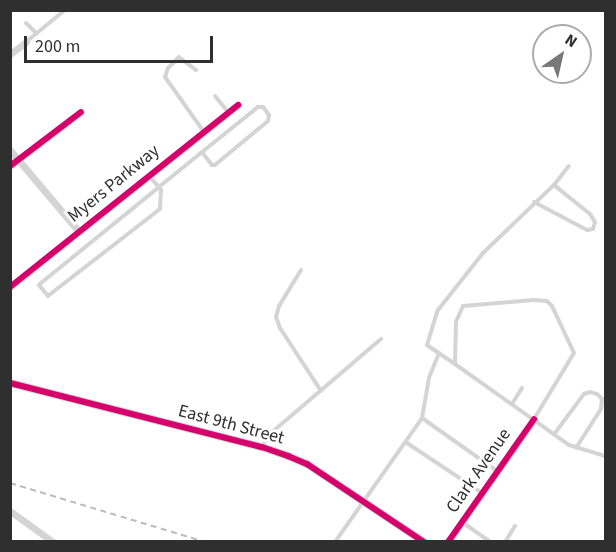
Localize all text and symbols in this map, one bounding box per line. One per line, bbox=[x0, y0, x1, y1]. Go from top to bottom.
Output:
scale bar bbox=[27, 24, 216, 62]
north arrow bbox=[532, 24, 592, 84]
text: N bbox=[560, 29, 582, 53]
text: 200 m bbox=[35, 34, 80, 59]
street label: Myers Parkway bbox=[64, 141, 164, 227]
street label: East 9th Street bbox=[176, 400, 286, 450]
street label: Clark Avenue bbox=[442, 425, 516, 517]

